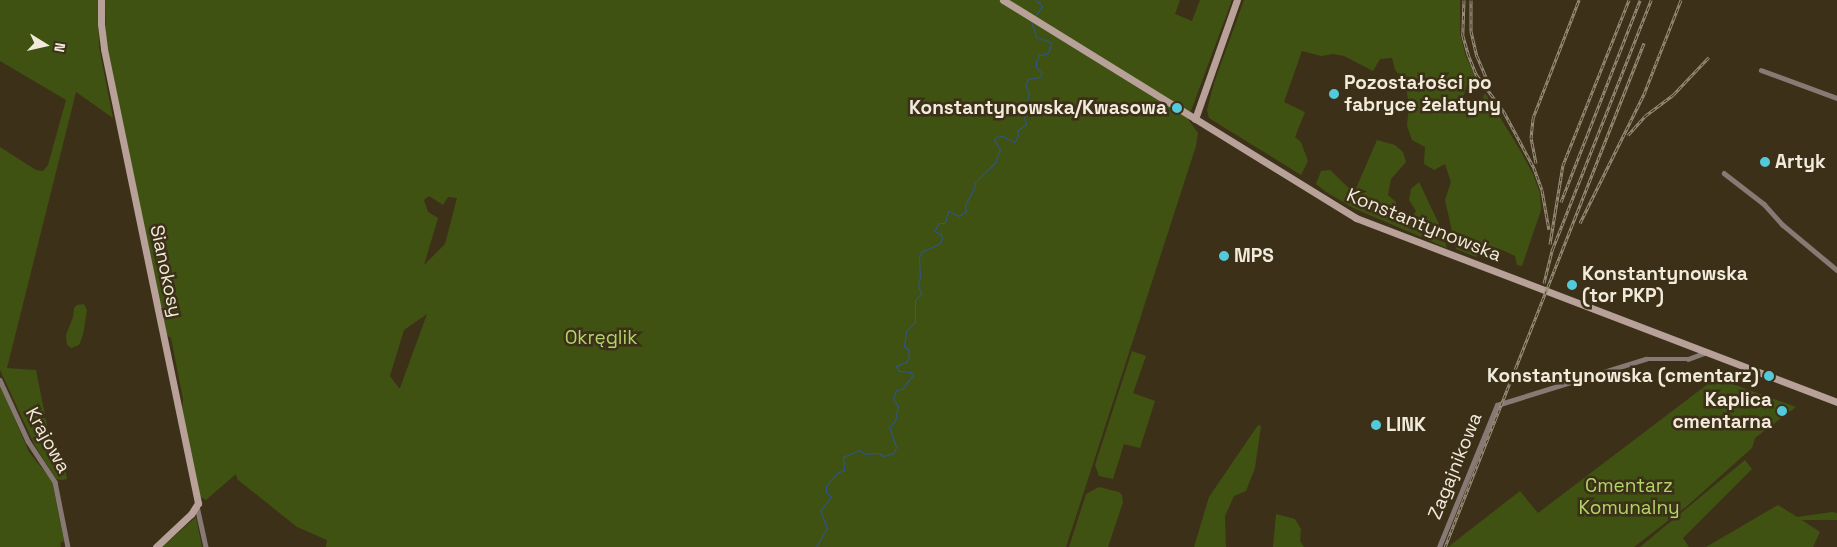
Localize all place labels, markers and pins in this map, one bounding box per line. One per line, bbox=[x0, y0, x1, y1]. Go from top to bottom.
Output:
place label: Pozostałości po fabryce żelatyny bbox=[1344, 72, 1501, 116]
marker: Pozostałości po fabryce żelatyny bbox=[1328, 88, 1340, 100]
place label: Konstantynowska/Kwasowa bbox=[909, 97, 1167, 119]
marker: Konstantynowska/Kwasowa bbox=[1171, 102, 1183, 114]
place label: Artyk bbox=[1775, 151, 1826, 173]
marker: Artyk bbox=[1759, 156, 1771, 168]
place label: MPS bbox=[1234, 245, 1274, 267]
marker: MPS bbox=[1218, 250, 1230, 262]
place label: Konstantynowska (tor PKP) bbox=[1582, 263, 1748, 307]
marker: Konstantynowska (tor PKP) bbox=[1566, 279, 1578, 291]
place label: Konstantynowska (cmentarz) bbox=[1487, 365, 1759, 387]
marker: Konstantynowska (cmentarz) bbox=[1763, 370, 1775, 382]
place label: Kaplica cmentarna bbox=[1672, 389, 1772, 433]
marker: Kaplica cmentarna bbox=[1776, 405, 1788, 417]
place label: LINK bbox=[1386, 414, 1426, 436]
marker: LINK bbox=[1370, 419, 1382, 431]

